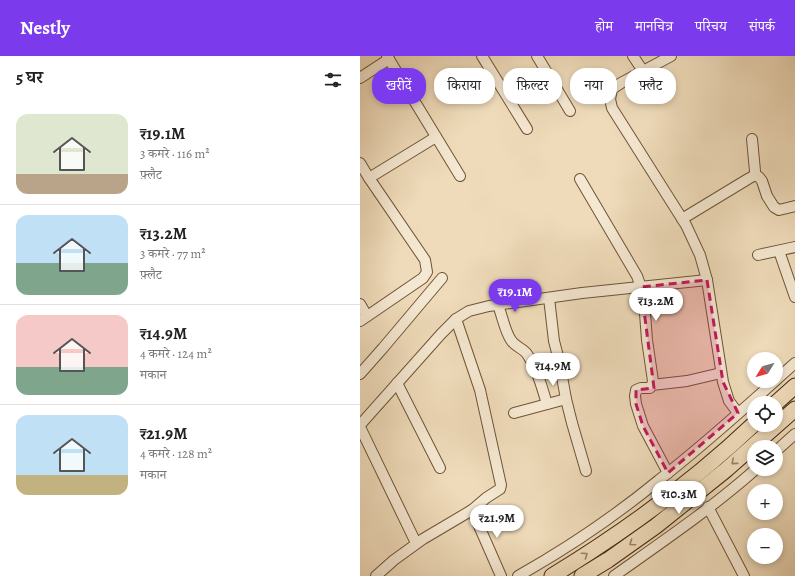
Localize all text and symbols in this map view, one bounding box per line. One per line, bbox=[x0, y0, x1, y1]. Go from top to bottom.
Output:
text: Nestly bbox=[20, 15, 70, 41]
text: होम bbox=[595, 17, 613, 36]
text: मानचित्र bbox=[635, 17, 673, 36]
text: परिचय bbox=[695, 17, 727, 36]
text: संपर्क bbox=[749, 17, 775, 36]
text: 5 घर bbox=[16, 66, 43, 89]
chip: खरीदें bbox=[372, 68, 426, 104]
chip: किराया bbox=[434, 68, 495, 104]
chip: फ़िल्टर bbox=[503, 68, 562, 104]
chip: नया bbox=[570, 68, 617, 104]
chip: फ़्लैट bbox=[625, 68, 676, 104]
icon: filters bbox=[322, 69, 344, 91]
text: ₹19.1M bbox=[140, 122, 185, 145]
icon: home bbox=[48, 130, 96, 178]
text: 3 कमरे · 116 m² bbox=[140, 145, 210, 162]
text: फ़्लैट bbox=[140, 166, 162, 183]
text: ₹13.2M bbox=[140, 222, 187, 245]
icon: home bbox=[48, 231, 96, 279]
text: 3 कमरे · 77 m² bbox=[140, 245, 206, 262]
text: फ़्लैट bbox=[140, 266, 162, 283]
pin: ₹19.1M bbox=[482, 279, 548, 313]
text: ₹19.1M bbox=[498, 283, 532, 300]
pin: ₹13.2M bbox=[623, 288, 689, 322]
text: ₹13.2M bbox=[638, 292, 674, 309]
text: ₹14.9M bbox=[140, 322, 187, 345]
icon: home bbox=[48, 331, 96, 379]
text: 4 कमरे · 124 m² bbox=[140, 345, 212, 362]
north arrow bbox=[747, 352, 783, 388]
map controls bbox=[747, 352, 783, 564]
pin: ₹14.9M bbox=[520, 353, 586, 387]
text: ₹14.9M bbox=[535, 357, 571, 374]
text: मकान bbox=[140, 366, 166, 383]
button: locate bbox=[747, 396, 783, 432]
text: ₹21.9M bbox=[140, 422, 188, 445]
icon: home bbox=[48, 431, 96, 479]
button: layers bbox=[747, 440, 783, 476]
text: 4 कमरे · 128 m² bbox=[140, 445, 212, 462]
one-way arrow bbox=[732, 457, 739, 464]
text: मकान bbox=[140, 466, 166, 483]
pin: ₹10.3M bbox=[646, 481, 712, 515]
button: + bbox=[747, 484, 783, 520]
text: ₹10.3M bbox=[661, 485, 697, 502]
pin: ₹21.9M bbox=[464, 505, 530, 539]
text: ₹21.9M bbox=[479, 509, 515, 526]
button: − bbox=[747, 528, 783, 564]
one-way arrow bbox=[630, 538, 637, 545]
one-way arrow bbox=[581, 553, 588, 560]

